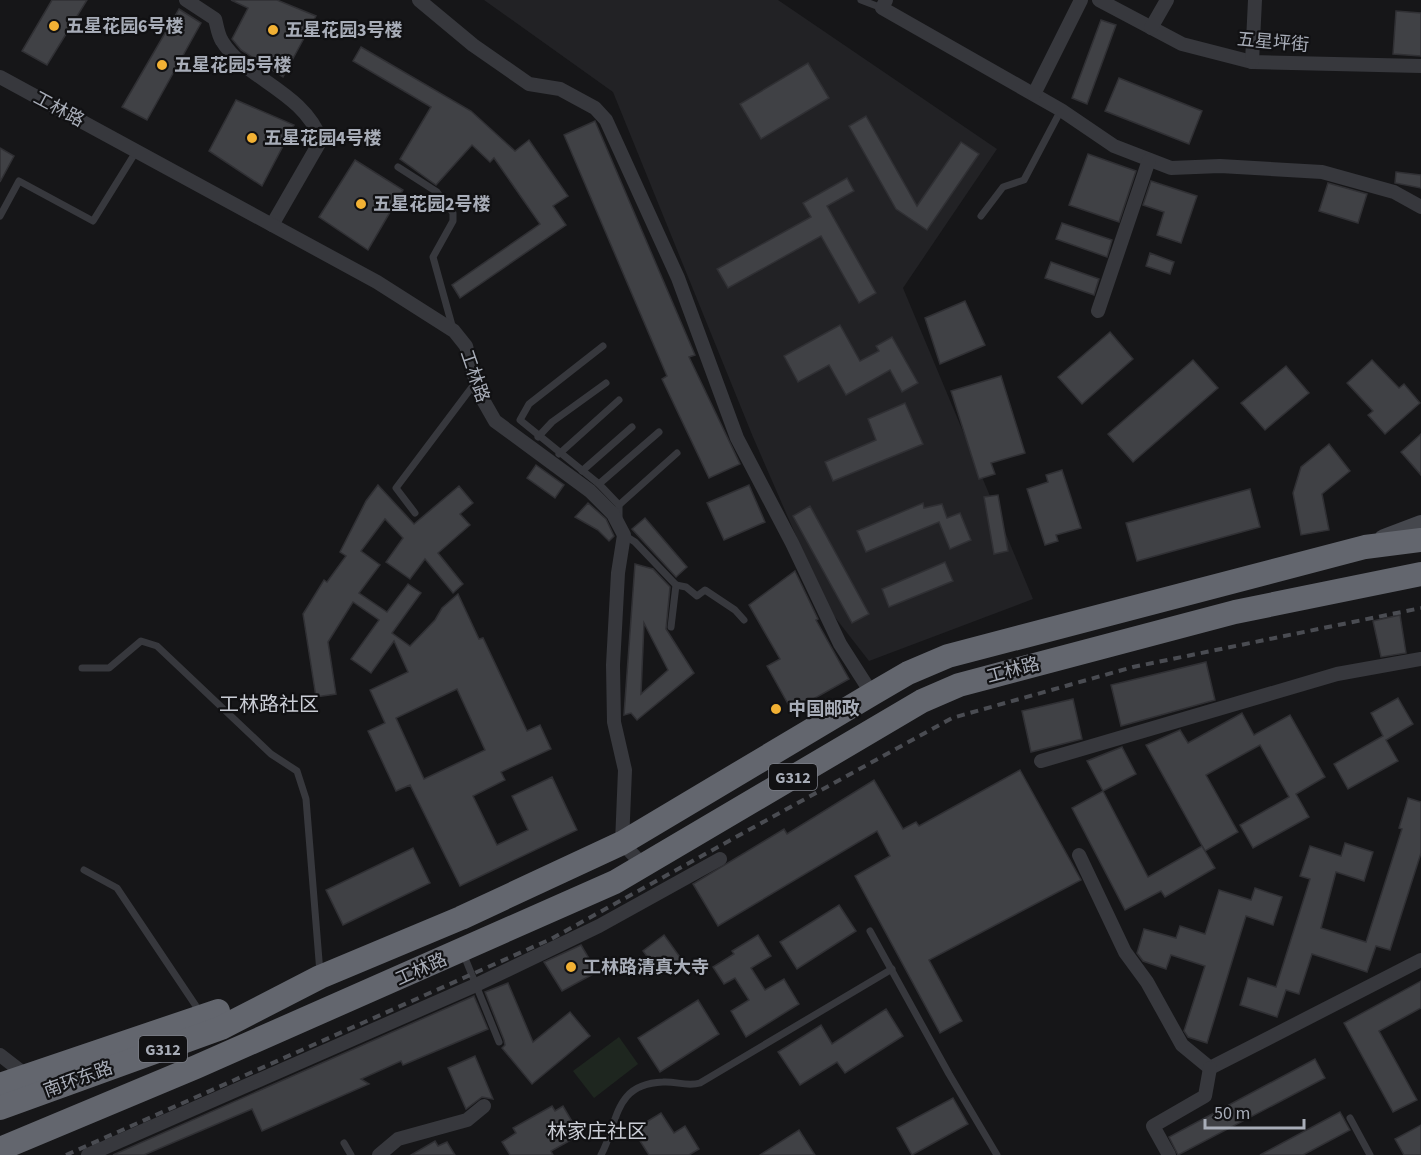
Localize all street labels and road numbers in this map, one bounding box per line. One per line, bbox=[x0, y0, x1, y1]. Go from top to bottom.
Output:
street label: 五星坪街 bbox=[1236, 27, 1310, 58]
street label: 工林路 bbox=[29, 86, 88, 133]
street label: 工林路 bbox=[454, 347, 495, 406]
street label: 工林路 bbox=[984, 651, 1042, 690]
road number: G312 bbox=[769, 764, 817, 790]
street label: 工林路 bbox=[391, 947, 451, 992]
road number: G312 bbox=[139, 1036, 187, 1062]
street label: 南环东路 bbox=[40, 1055, 116, 1104]

